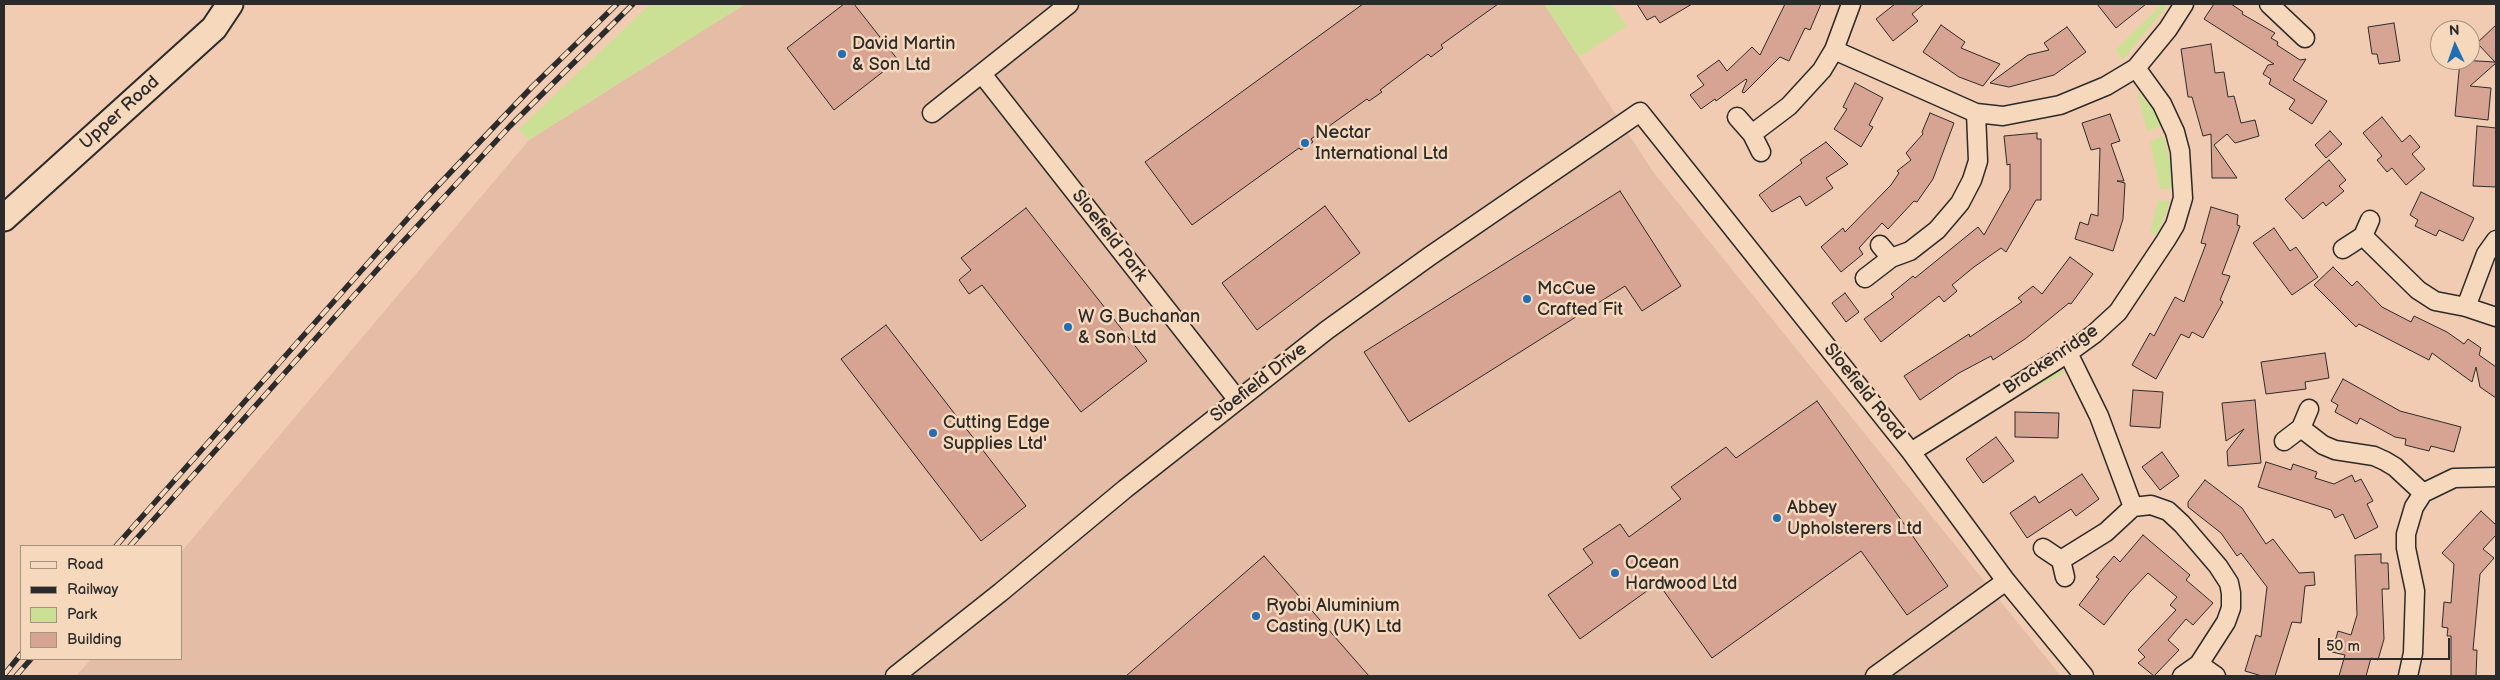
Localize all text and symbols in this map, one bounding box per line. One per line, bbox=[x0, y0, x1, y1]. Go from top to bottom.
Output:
north arrow bbox=[2430, 20, 2480, 70]
text: N bbox=[2449, 22, 2460, 39]
place label: David Martin & Son Ltd bbox=[852, 33, 955, 76]
marker: David Martin & Son Ltd bbox=[836, 48, 848, 60]
street label: Upper Road bbox=[76, 72, 164, 154]
place label: Nectar International Ltd bbox=[1315, 122, 1448, 164]
marker: Nectar International Ltd bbox=[1299, 137, 1311, 149]
street label: Sloefield Park bbox=[1067, 186, 1151, 286]
place label: McCue Crafted Fit bbox=[1537, 278, 1623, 320]
marker: McCue Crafted Fit bbox=[1521, 293, 1533, 305]
place label: W G Buchanan & Son Ltd bbox=[1078, 306, 1200, 348]
street label: Brackenridge bbox=[1999, 320, 2103, 400]
marker: W G Buchanan & Son Ltd bbox=[1062, 321, 1074, 333]
street label: Sloefield Drive bbox=[1206, 339, 1312, 427]
street label: Sloefield Road bbox=[1819, 339, 1909, 445]
place label: Cutting Edge Supplies Ltd' bbox=[943, 412, 1050, 454]
marker: Cutting Edge Supplies Ltd' bbox=[927, 427, 939, 439]
place label: Abbey Upholsterers Ltd bbox=[1787, 497, 1922, 540]
marker: Abbey Upholsterers Ltd bbox=[1771, 512, 1783, 524]
legend bbox=[20, 545, 182, 660]
place label: Ocean Hardwood Ltd bbox=[1625, 552, 1737, 594]
text: Road bbox=[67, 555, 103, 574]
marker: Ocean Hardwood Ltd bbox=[1609, 567, 1621, 579]
text: Railway bbox=[67, 580, 118, 599]
place label: Ryobi Aluminium Casting (UK) Ltd bbox=[1266, 595, 1401, 638]
text: Park bbox=[67, 605, 97, 624]
marker: Ryobi Aluminium Casting (UK) Ltd bbox=[1250, 610, 1262, 622]
scale bar bbox=[2320, 628, 2452, 660]
text: Building bbox=[67, 630, 122, 649]
text: 50 m bbox=[2326, 637, 2360, 656]

